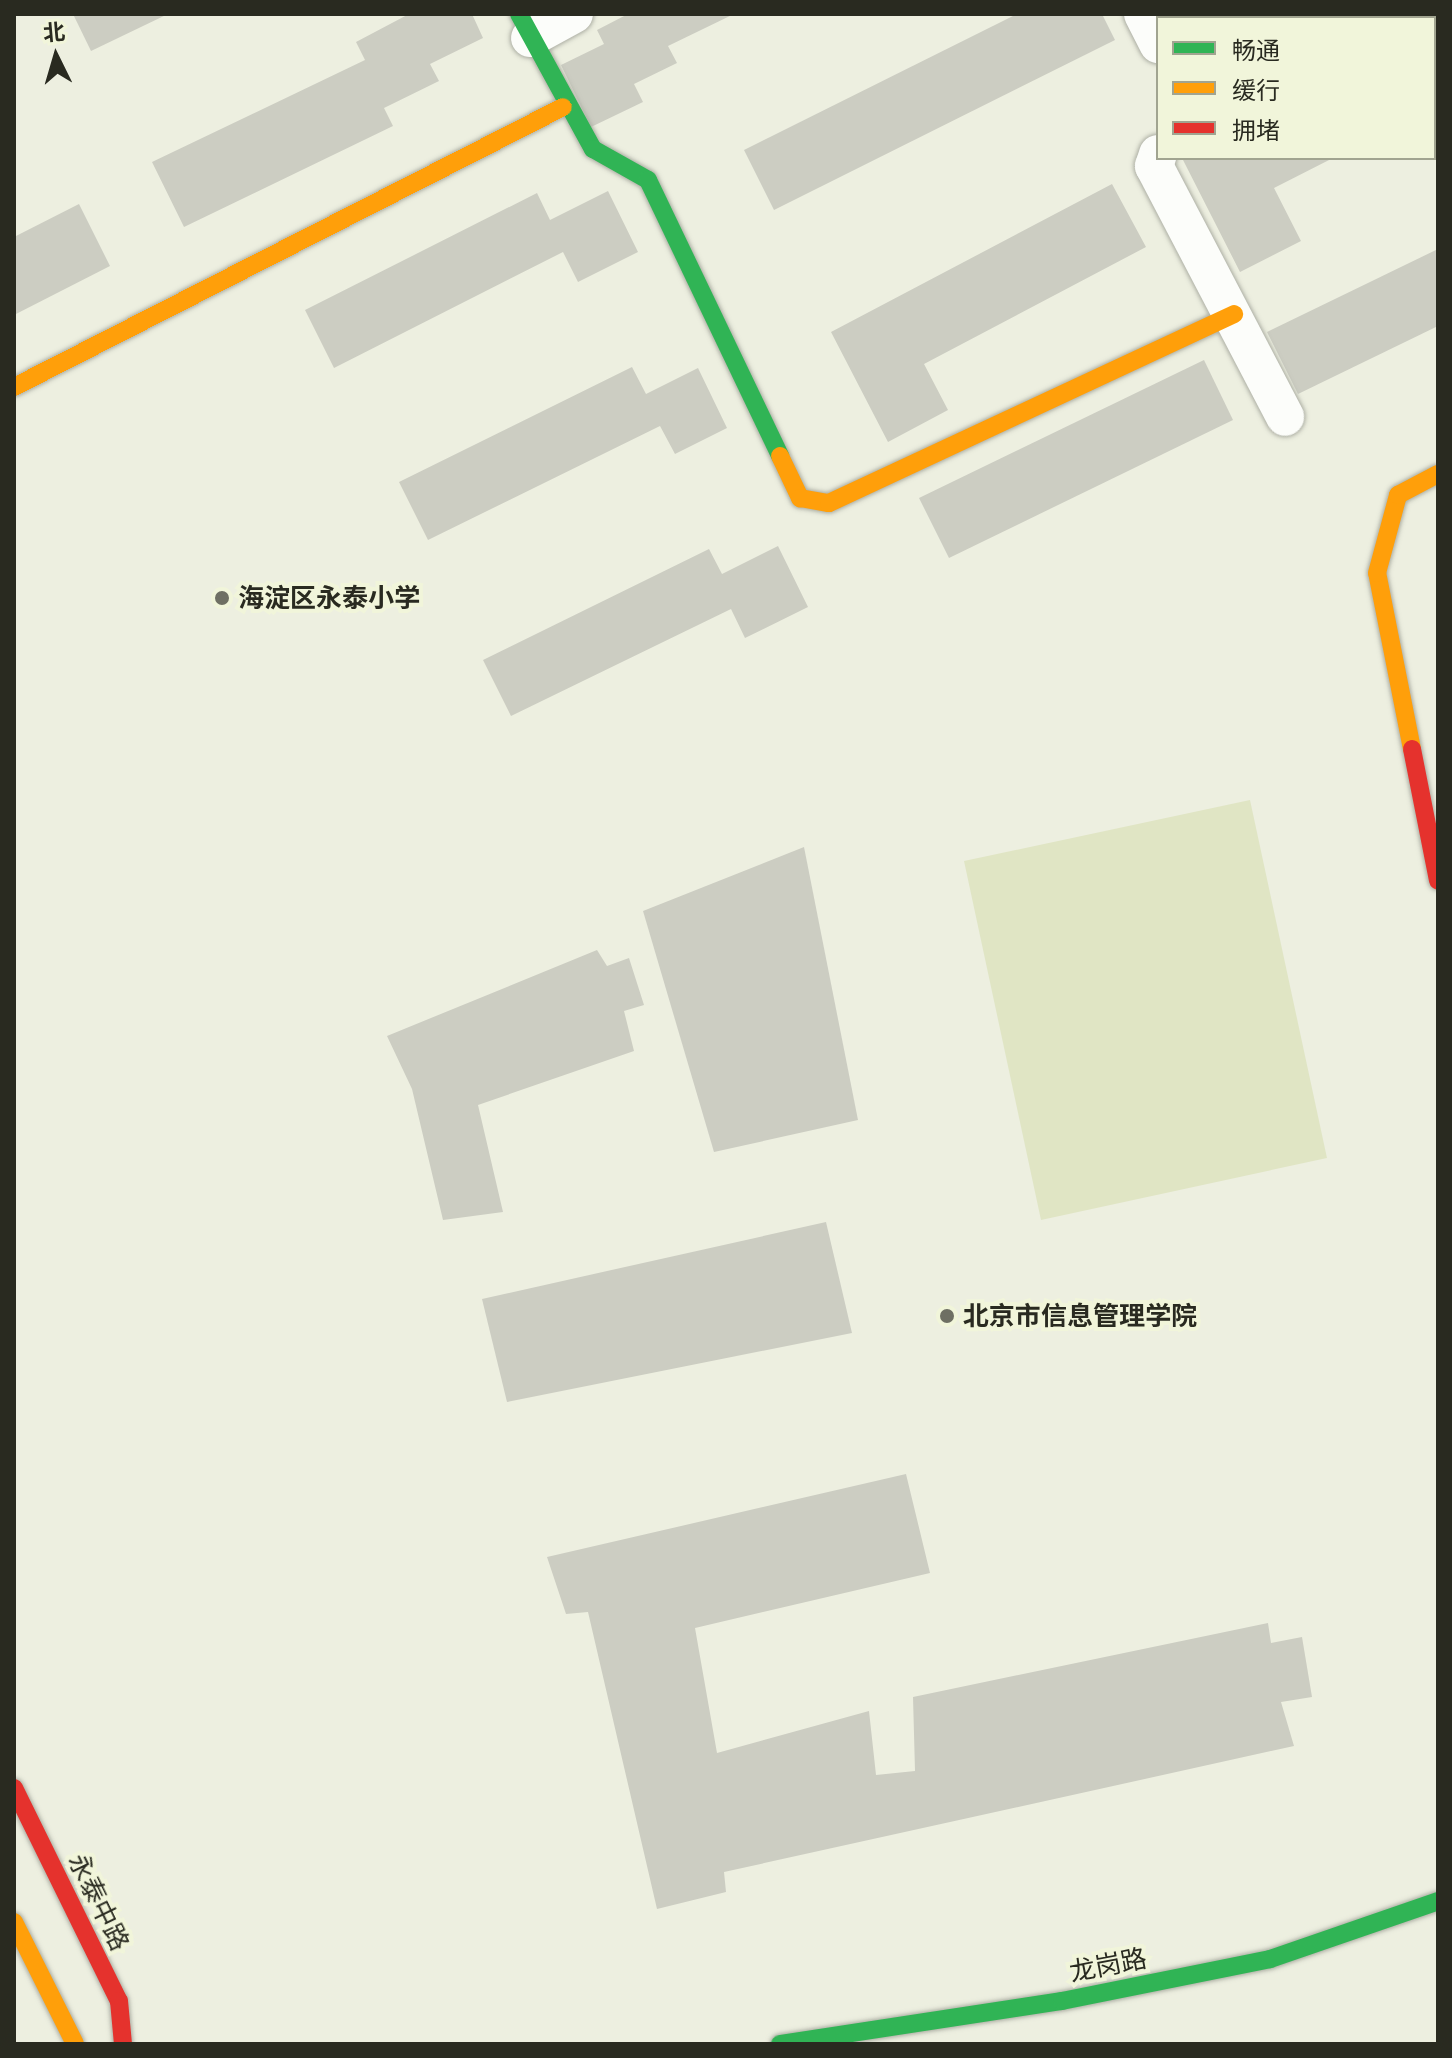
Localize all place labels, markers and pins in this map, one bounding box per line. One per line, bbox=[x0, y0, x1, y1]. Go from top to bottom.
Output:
place label: 海淀区永泰小学 bbox=[238, 582, 420, 614]
marker: 海淀区永泰小学 bbox=[213, 589, 231, 607]
place label: 北京市信息管理学院 bbox=[963, 1300, 1197, 1332]
marker: 北京市信息管理学院 bbox=[938, 1307, 956, 1325]

